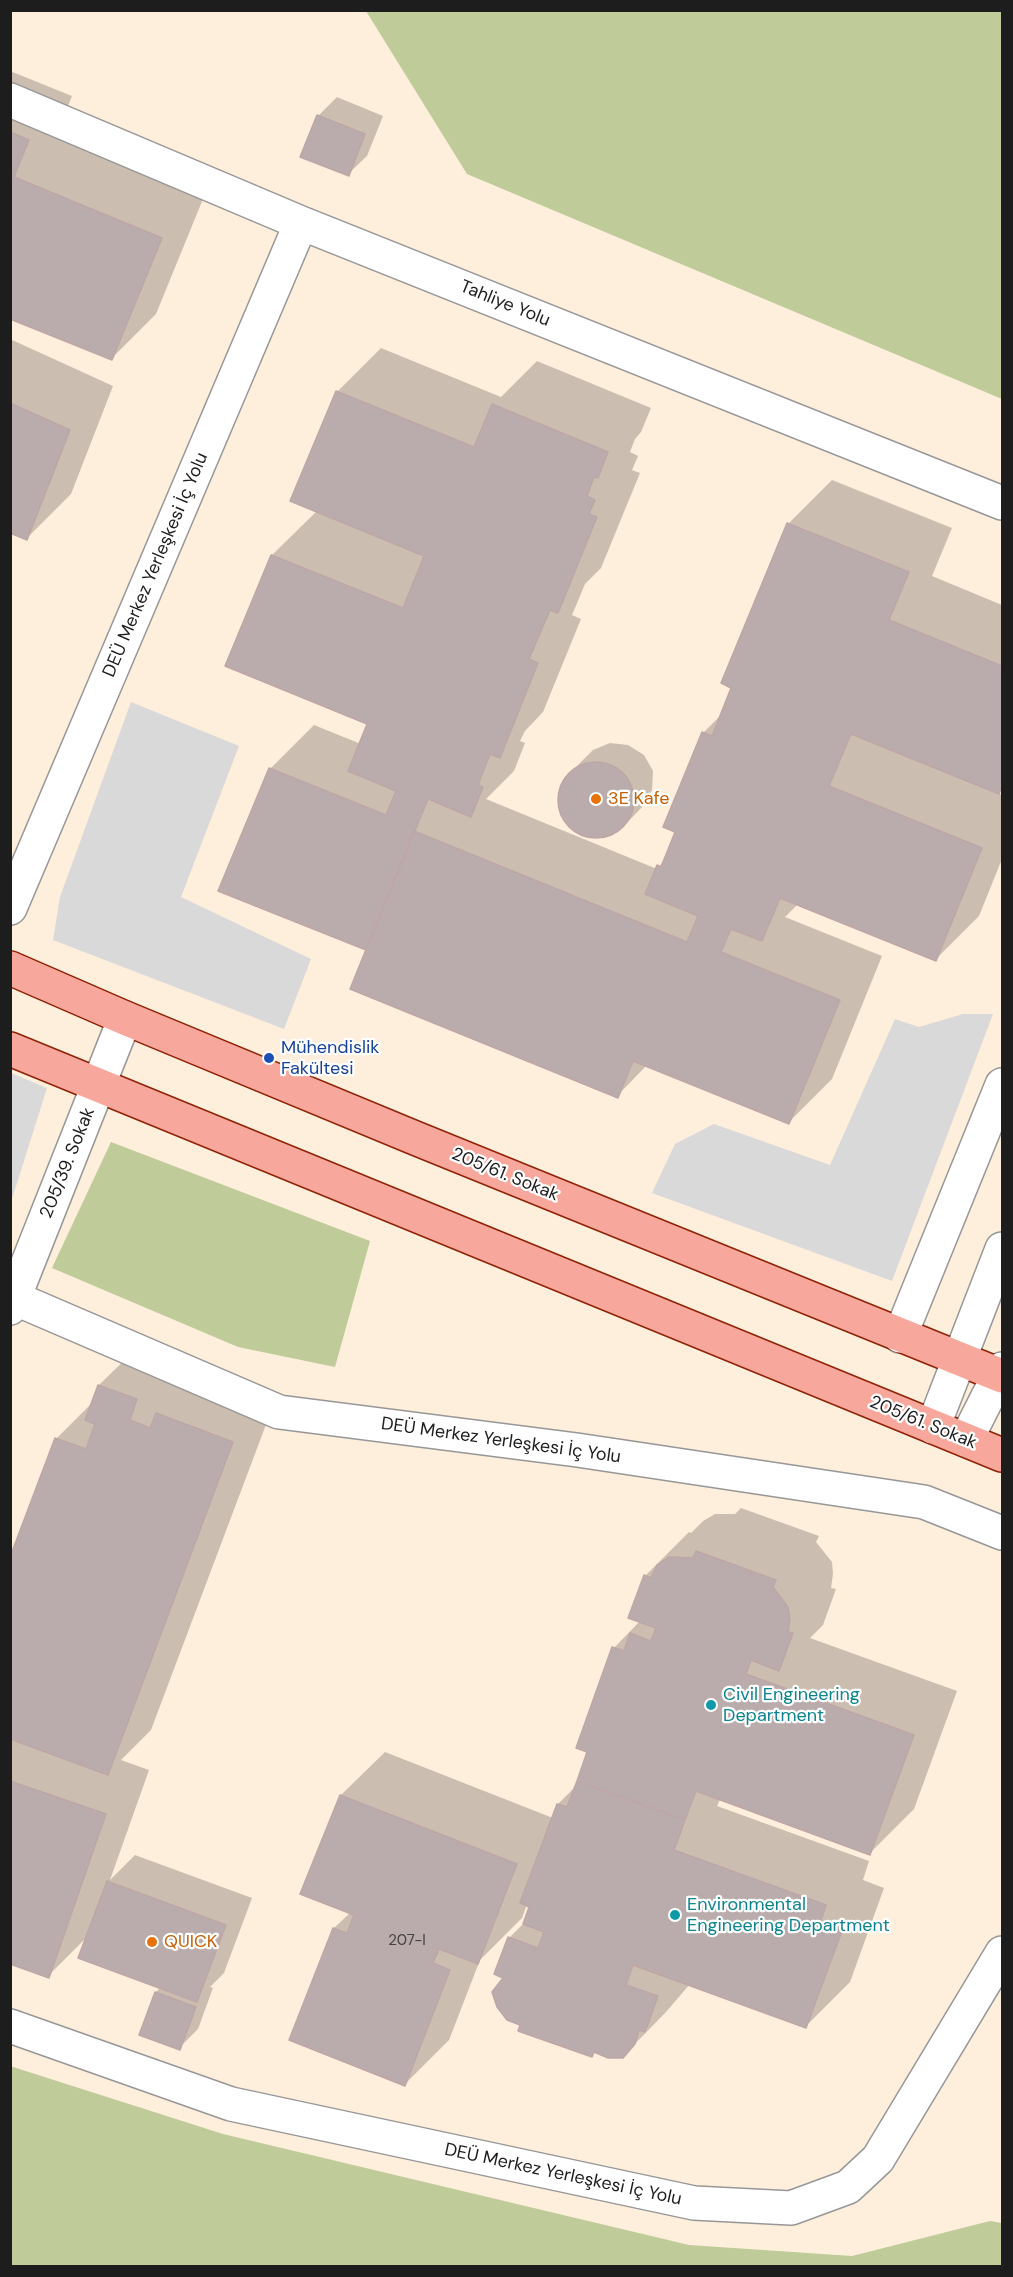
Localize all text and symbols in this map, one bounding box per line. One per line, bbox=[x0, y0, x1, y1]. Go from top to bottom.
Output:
street label: Tahliye Yolu bbox=[457, 276, 553, 332]
street label: DEÜ Merkez Yerleşkesi İç Yolu bbox=[99, 449, 213, 681]
place label: 3E Kafe bbox=[608, 788, 669, 810]
marker: 3E Kafe bbox=[589, 792, 603, 806]
place label: Mühendislik Fakültesi bbox=[281, 1037, 379, 1080]
marker: Mühendislik Fakültesi bbox=[262, 1051, 276, 1065]
street label: 205/39. Sokak bbox=[36, 1104, 100, 1222]
street label: 205/61. Sokak bbox=[448, 1144, 562, 1206]
street label: 205/61. Sokak bbox=[866, 1392, 980, 1454]
street label: DEÜ Merkez Yerleşkesi İç Yolu bbox=[380, 1413, 622, 1469]
place label: Civil Engineering Department bbox=[723, 1684, 860, 1726]
marker: Civil Engineering Department bbox=[704, 1698, 718, 1712]
place label: Environmental Engineering Department bbox=[687, 1894, 890, 1936]
marker: Environmental Engineering Department bbox=[668, 1908, 682, 1922]
place label: QUICK bbox=[164, 1931, 217, 1953]
house number: 207-I bbox=[388, 1932, 426, 1950]
marker: QUICK bbox=[145, 1935, 159, 1949]
street label: DEÜ Merkez Yerleşkesi İç Yolu bbox=[442, 2139, 684, 2211]

